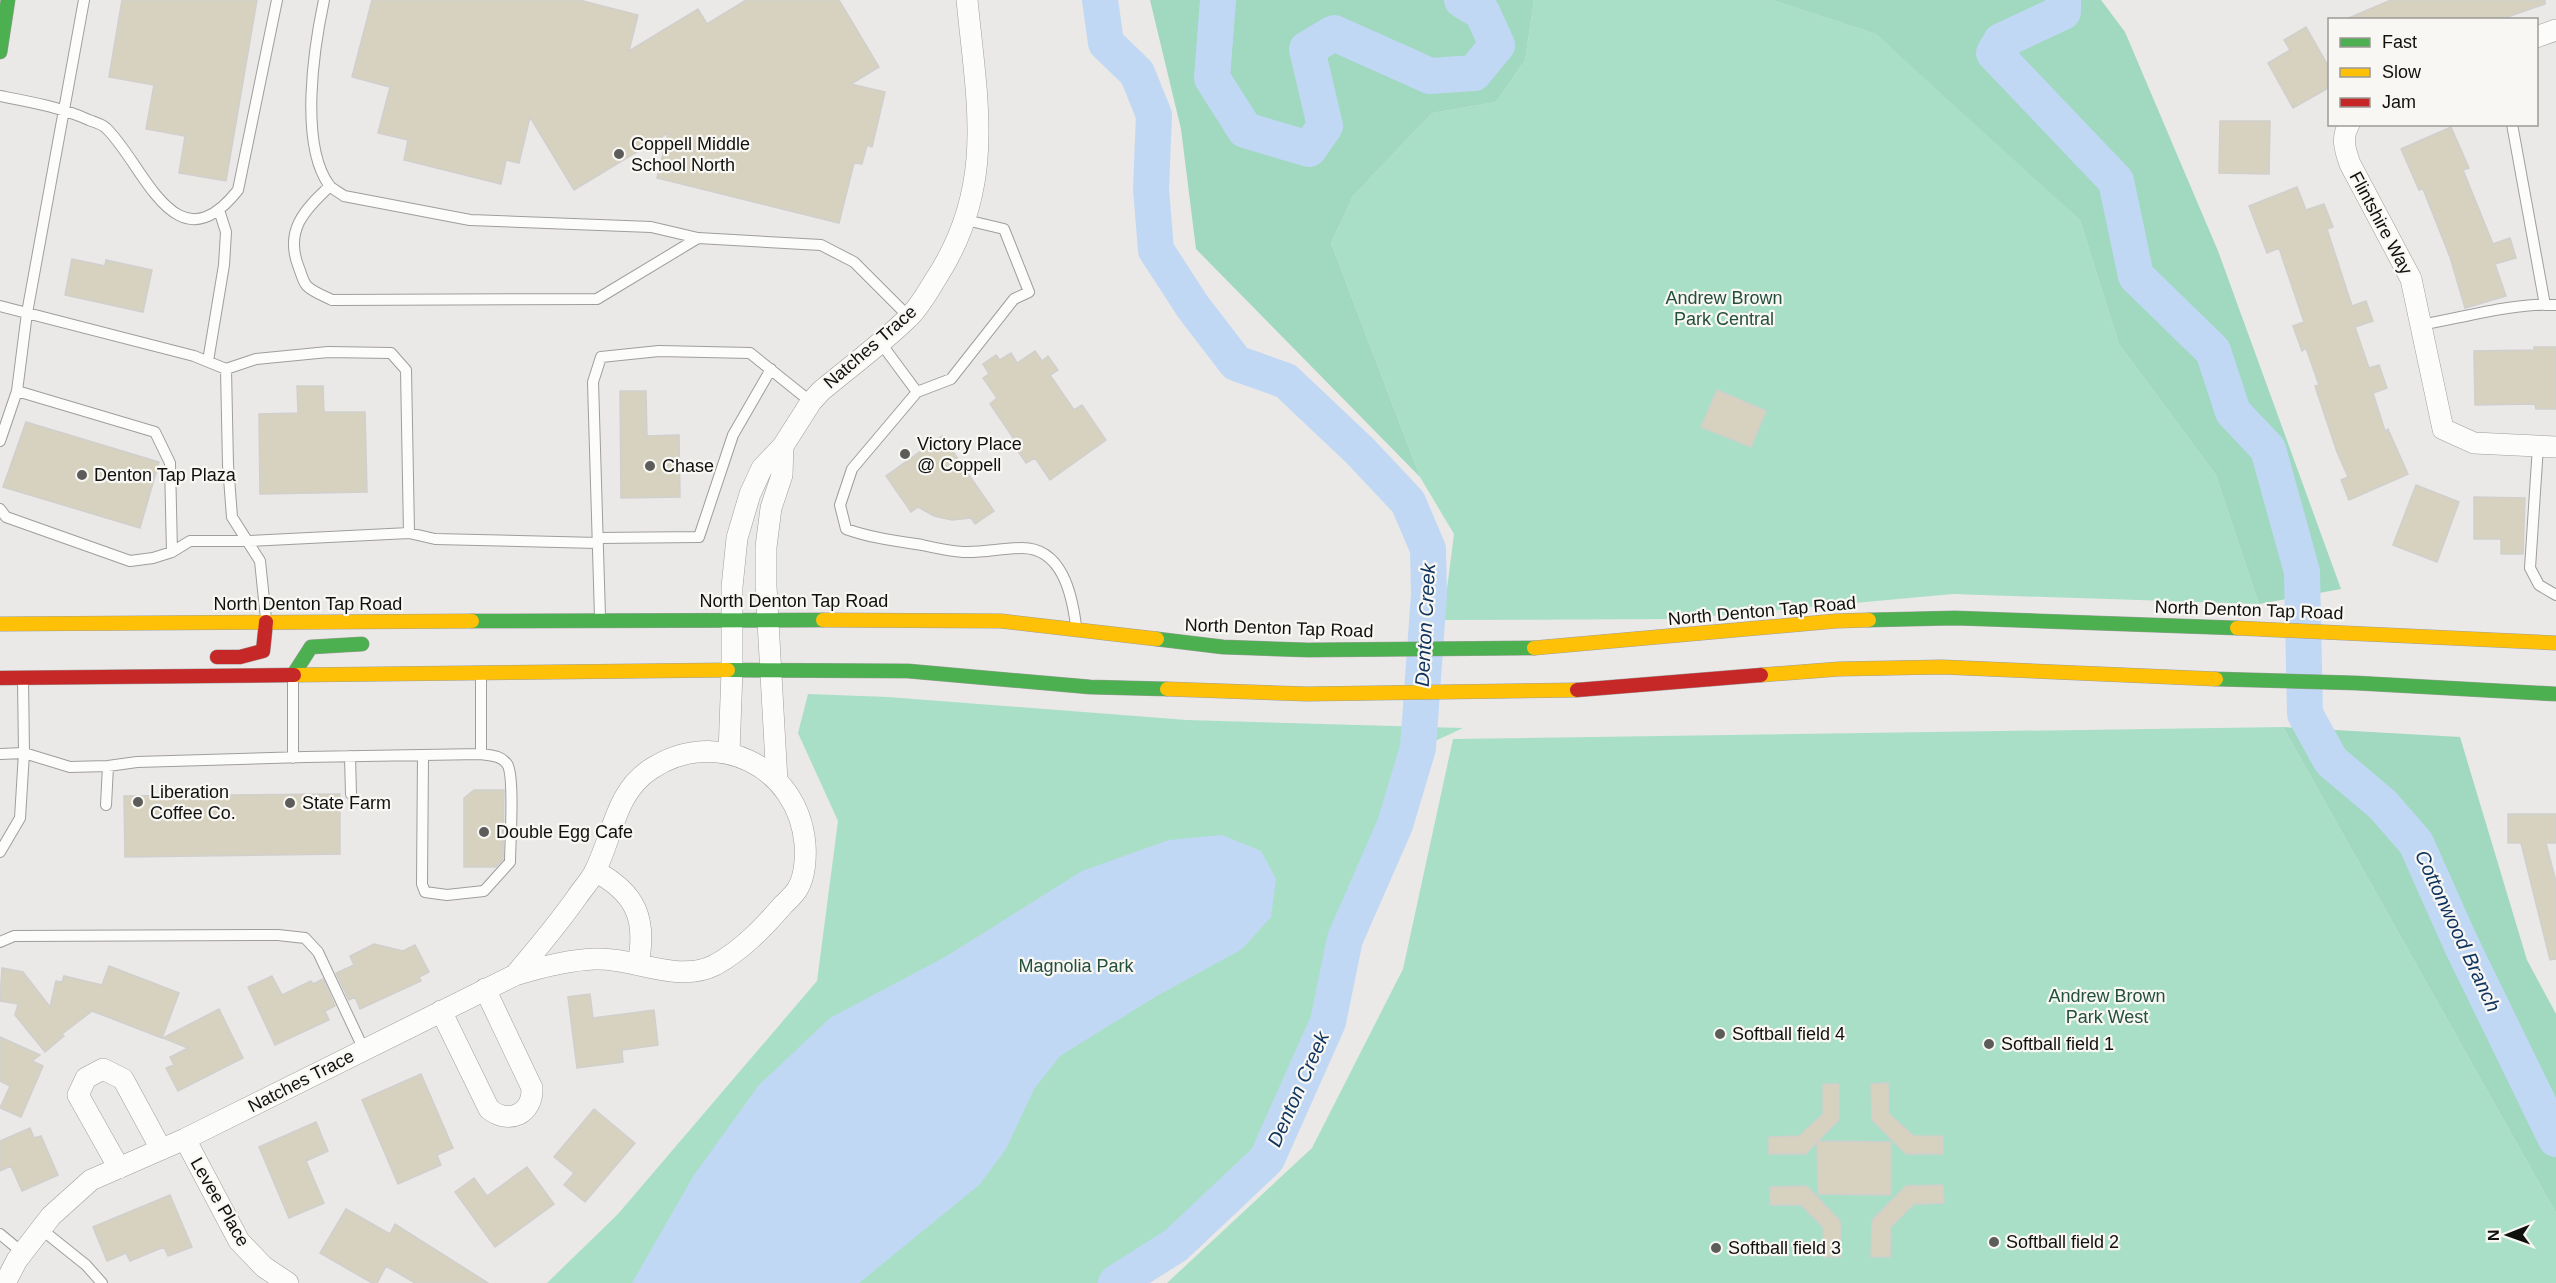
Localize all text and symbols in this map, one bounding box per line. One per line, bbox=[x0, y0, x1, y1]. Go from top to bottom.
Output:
legend bbox=[2328, 18, 2538, 126]
text: Fast bbox=[2382, 32, 2417, 52]
text: Slow bbox=[2382, 62, 2422, 82]
text: Jam bbox=[2382, 92, 2416, 112]
place label: Coppell Middle School North bbox=[631, 134, 750, 175]
marker: Coppell Middle School North bbox=[612, 147, 626, 161]
street label: Flintshire Way bbox=[2346, 168, 2416, 278]
park label: Andrew Brown Park Central bbox=[1665, 288, 1783, 329]
street label: Natches Trace bbox=[820, 301, 920, 393]
place label: Victory Place @ Coppell bbox=[917, 434, 1022, 475]
marker: Victory Place @ Coppell bbox=[898, 447, 912, 461]
place label: Chase bbox=[662, 456, 714, 476]
marker: Chase bbox=[643, 459, 657, 473]
place label: Denton Tap Plaza bbox=[94, 465, 237, 485]
marker: Denton Tap Plaza bbox=[75, 468, 89, 482]
water label: Denton Creek bbox=[1411, 562, 1439, 687]
street label: North Denton Tap Road bbox=[700, 591, 888, 611]
street label: North Denton Tap Road bbox=[1667, 593, 1857, 629]
street label: North Denton Tap Road bbox=[214, 594, 402, 614]
street label: North Denton Tap Road bbox=[2154, 597, 2344, 623]
street label: North Denton Tap Road bbox=[1184, 615, 1374, 641]
place label: Liberation Coffee Co. bbox=[150, 782, 236, 823]
place label: State Farm bbox=[302, 793, 391, 813]
marker: Liberation Coffee Co. bbox=[131, 795, 145, 809]
marker: State Farm bbox=[283, 796, 297, 810]
place label: Double Egg Cafe bbox=[496, 822, 633, 842]
marker: Double Egg Cafe bbox=[477, 825, 491, 839]
water label: Cottonwood Branch bbox=[2411, 847, 2505, 1015]
park label: Magnolia Park bbox=[1018, 956, 1135, 976]
park label: Andrew Brown Park West bbox=[2048, 986, 2166, 1027]
place label: Softball field 4 bbox=[1732, 1024, 1845, 1044]
water label: Denton Creek bbox=[1263, 1027, 1334, 1150]
marker: Softball field 4 bbox=[1713, 1027, 1727, 1041]
place label: Softball field 1 bbox=[2001, 1034, 2114, 1054]
marker: Softball field 1 bbox=[1982, 1037, 1996, 1051]
street label: Natches Trace bbox=[245, 1046, 357, 1116]
street label: Levee Place bbox=[187, 1154, 253, 1250]
north arrow bbox=[2478, 1205, 2538, 1265]
text: N bbox=[2485, 1229, 2502, 1241]
place label: Softball field 2 bbox=[2006, 1232, 2119, 1252]
marker: Softball field 2 bbox=[1987, 1235, 2001, 1249]
place label: Softball field 3 bbox=[1728, 1238, 1841, 1258]
marker: Softball field 3 bbox=[1709, 1241, 1723, 1255]

